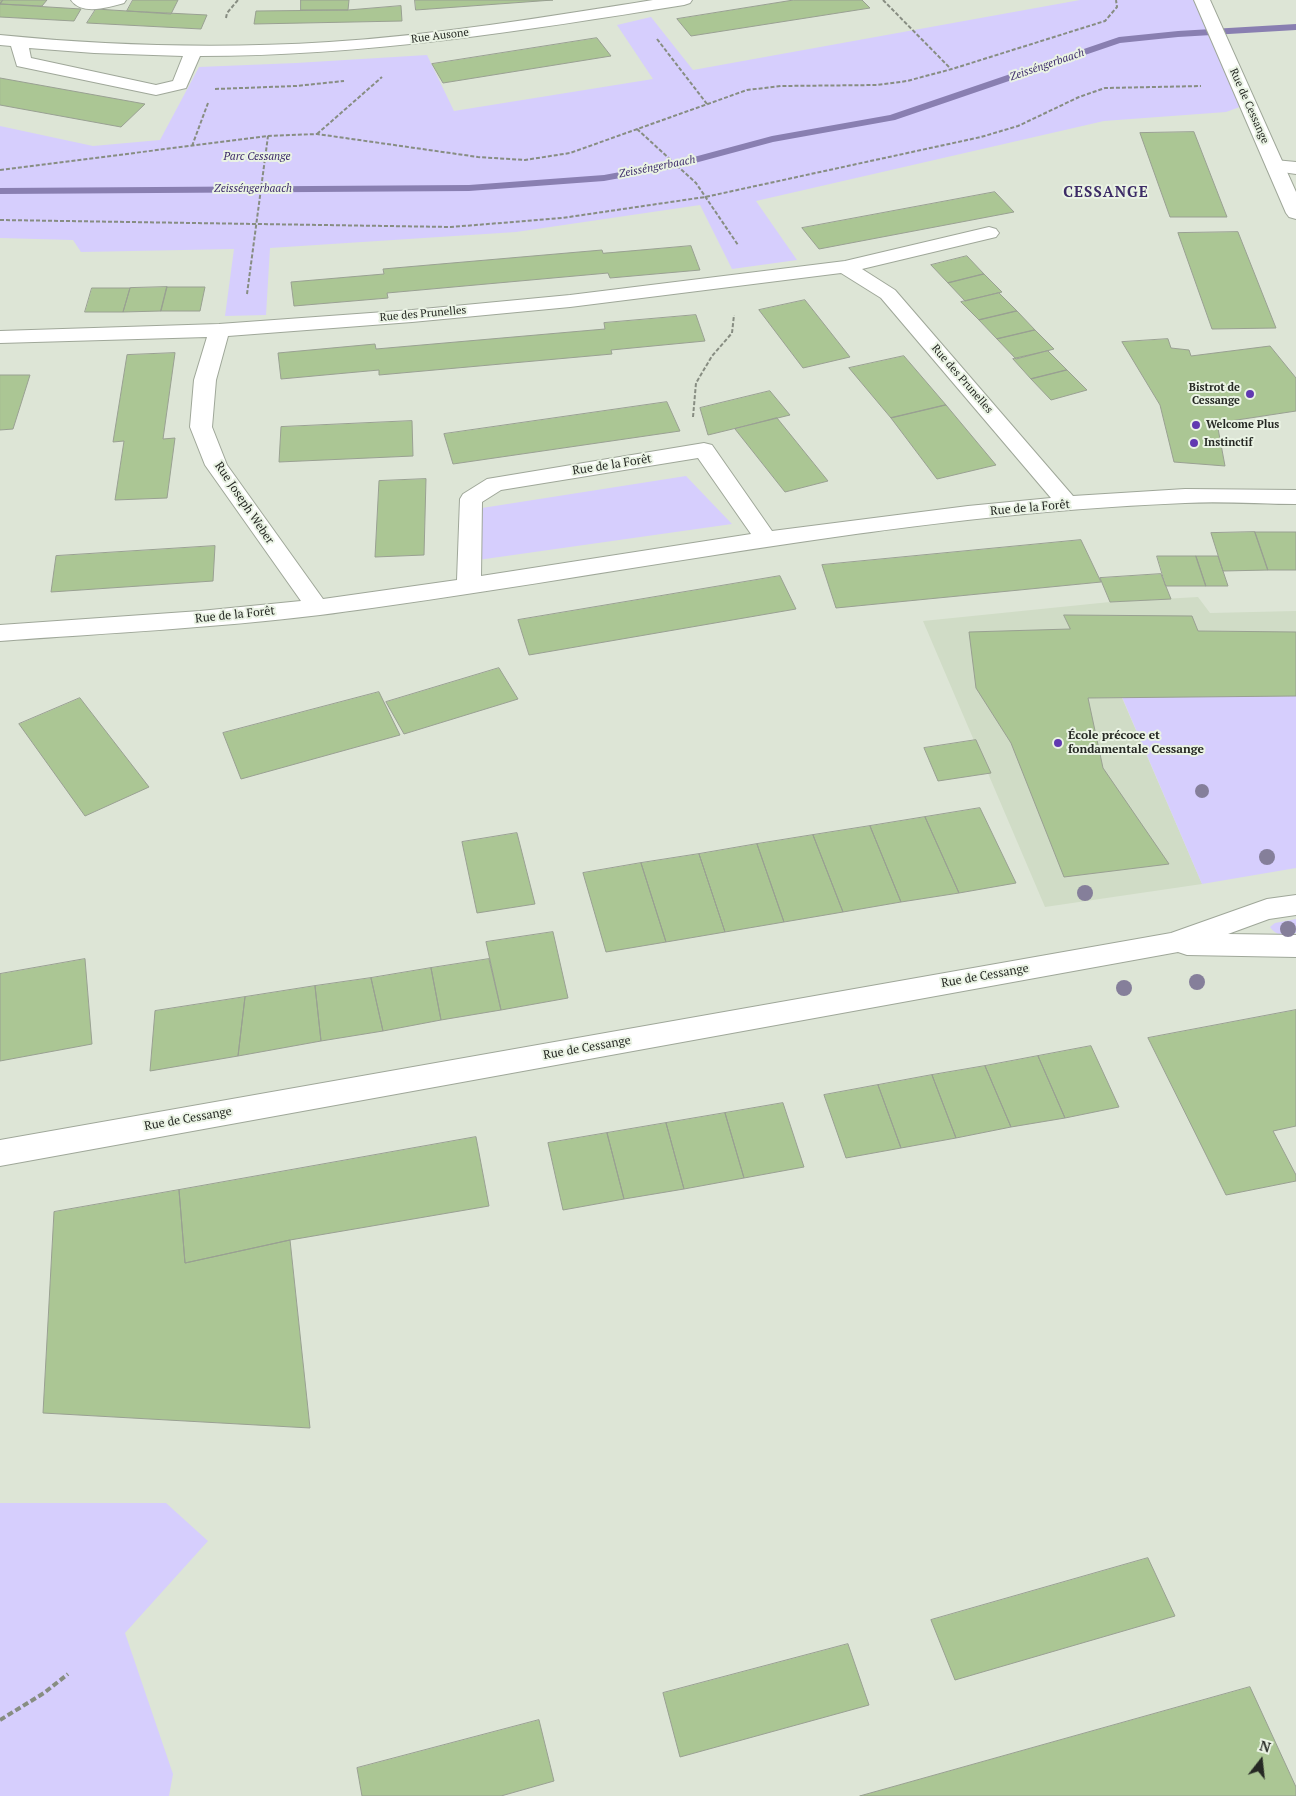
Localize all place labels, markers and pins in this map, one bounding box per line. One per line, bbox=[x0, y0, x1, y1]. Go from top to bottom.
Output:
place label: Bistrot de Cessange bbox=[1189, 381, 1240, 407]
marker: Bistrot de Cessange bbox=[1244, 388, 1256, 400]
place label: Welcome Plus bbox=[1206, 418, 1279, 432]
marker: Welcome Plus bbox=[1190, 419, 1202, 431]
place label: Instinctif bbox=[1204, 436, 1253, 450]
marker: Instinctif bbox=[1188, 437, 1200, 449]
place label: École précoce et fondamentale Cessange bbox=[1068, 729, 1204, 757]
marker: École précoce et fondamentale Cessange bbox=[1052, 737, 1064, 749]

